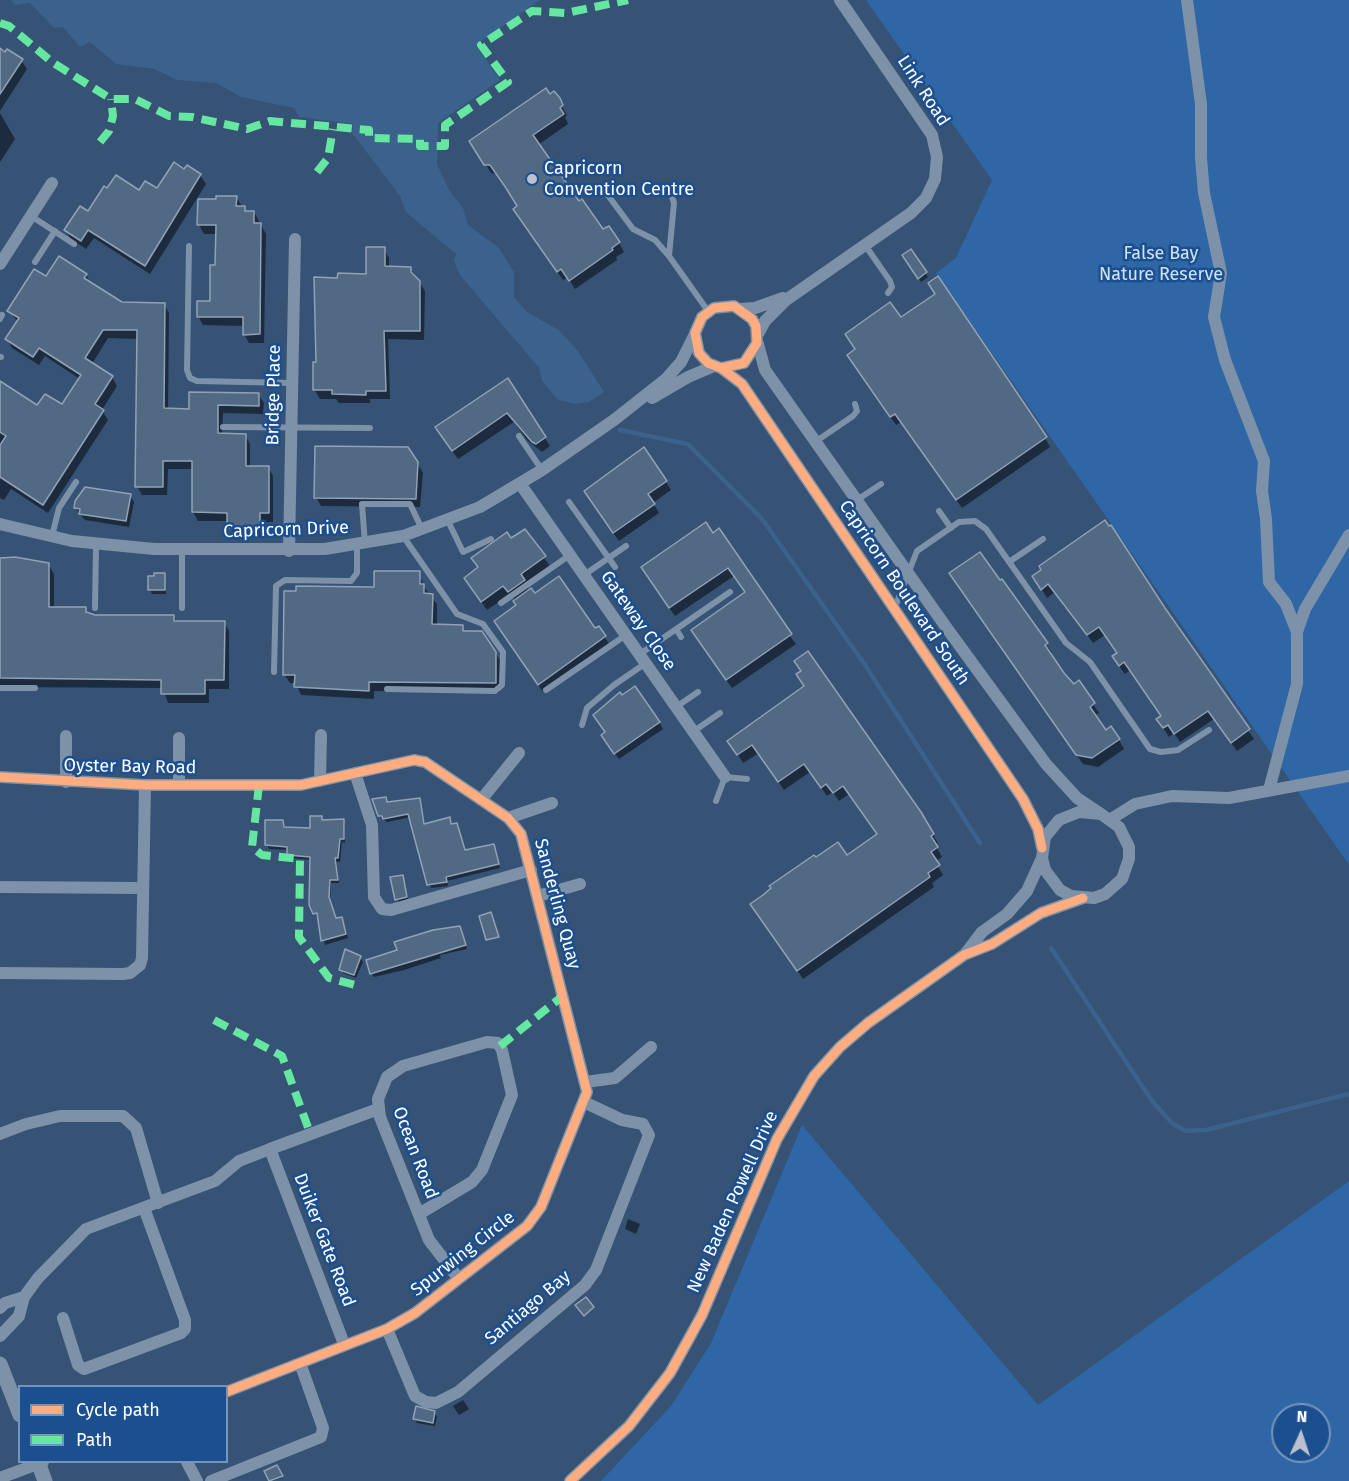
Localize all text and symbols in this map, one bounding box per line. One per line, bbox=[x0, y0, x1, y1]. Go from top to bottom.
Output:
street label: Link Road bbox=[892, 52, 954, 130]
place label: Capricorn Convention Centre bbox=[544, 158, 694, 201]
marker: Capricorn Convention Centre bbox=[525, 172, 539, 186]
park label: False Bay Nature Reserve bbox=[1099, 243, 1223, 286]
street label: Bridge Place bbox=[262, 344, 286, 446]
street label: Capricorn Boulevard South bbox=[834, 496, 974, 690]
street label: Capricorn Drive bbox=[223, 517, 349, 543]
street label: Gateway Close bbox=[596, 567, 680, 675]
street label: Oyster Bay Road bbox=[63, 755, 197, 779]
street label: Sanderling Quay bbox=[529, 836, 585, 972]
street label: Ocean Road bbox=[388, 1104, 442, 1202]
street label: New Baden Powell Drive bbox=[683, 1108, 783, 1296]
street label: Duiker Gate Road bbox=[289, 1170, 359, 1310]
street label: Spurwing Circle bbox=[407, 1207, 519, 1301]
street label: Santiago Bay bbox=[481, 1266, 575, 1350]
legend bbox=[18, 1385, 228, 1463]
text: Cycle path bbox=[76, 1399, 160, 1421]
north arrow bbox=[1271, 1403, 1331, 1463]
text: N bbox=[1296, 1407, 1308, 1426]
text: Path bbox=[76, 1429, 112, 1451]

